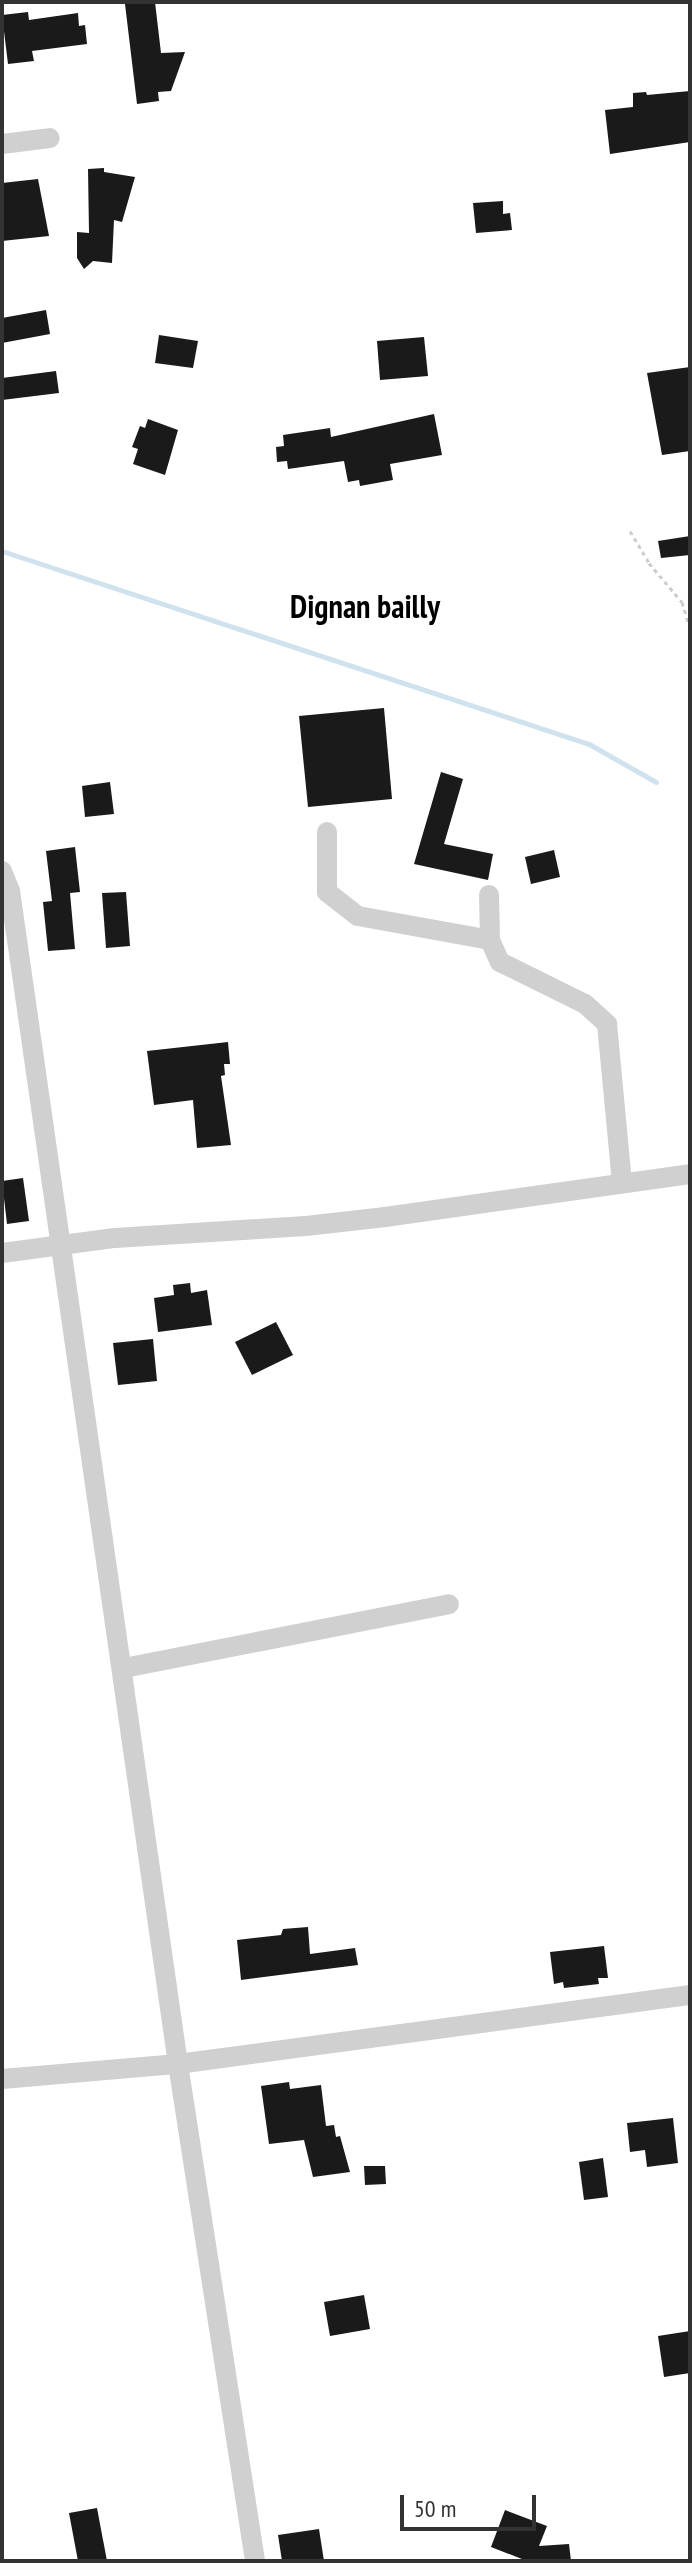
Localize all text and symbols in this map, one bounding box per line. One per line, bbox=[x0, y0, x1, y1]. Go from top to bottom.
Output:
district label: Dignan bailly bbox=[290, 587, 440, 625]
scale bar bbox=[404, 2479, 540, 2529]
text: 50 m bbox=[414, 2493, 456, 2524]

